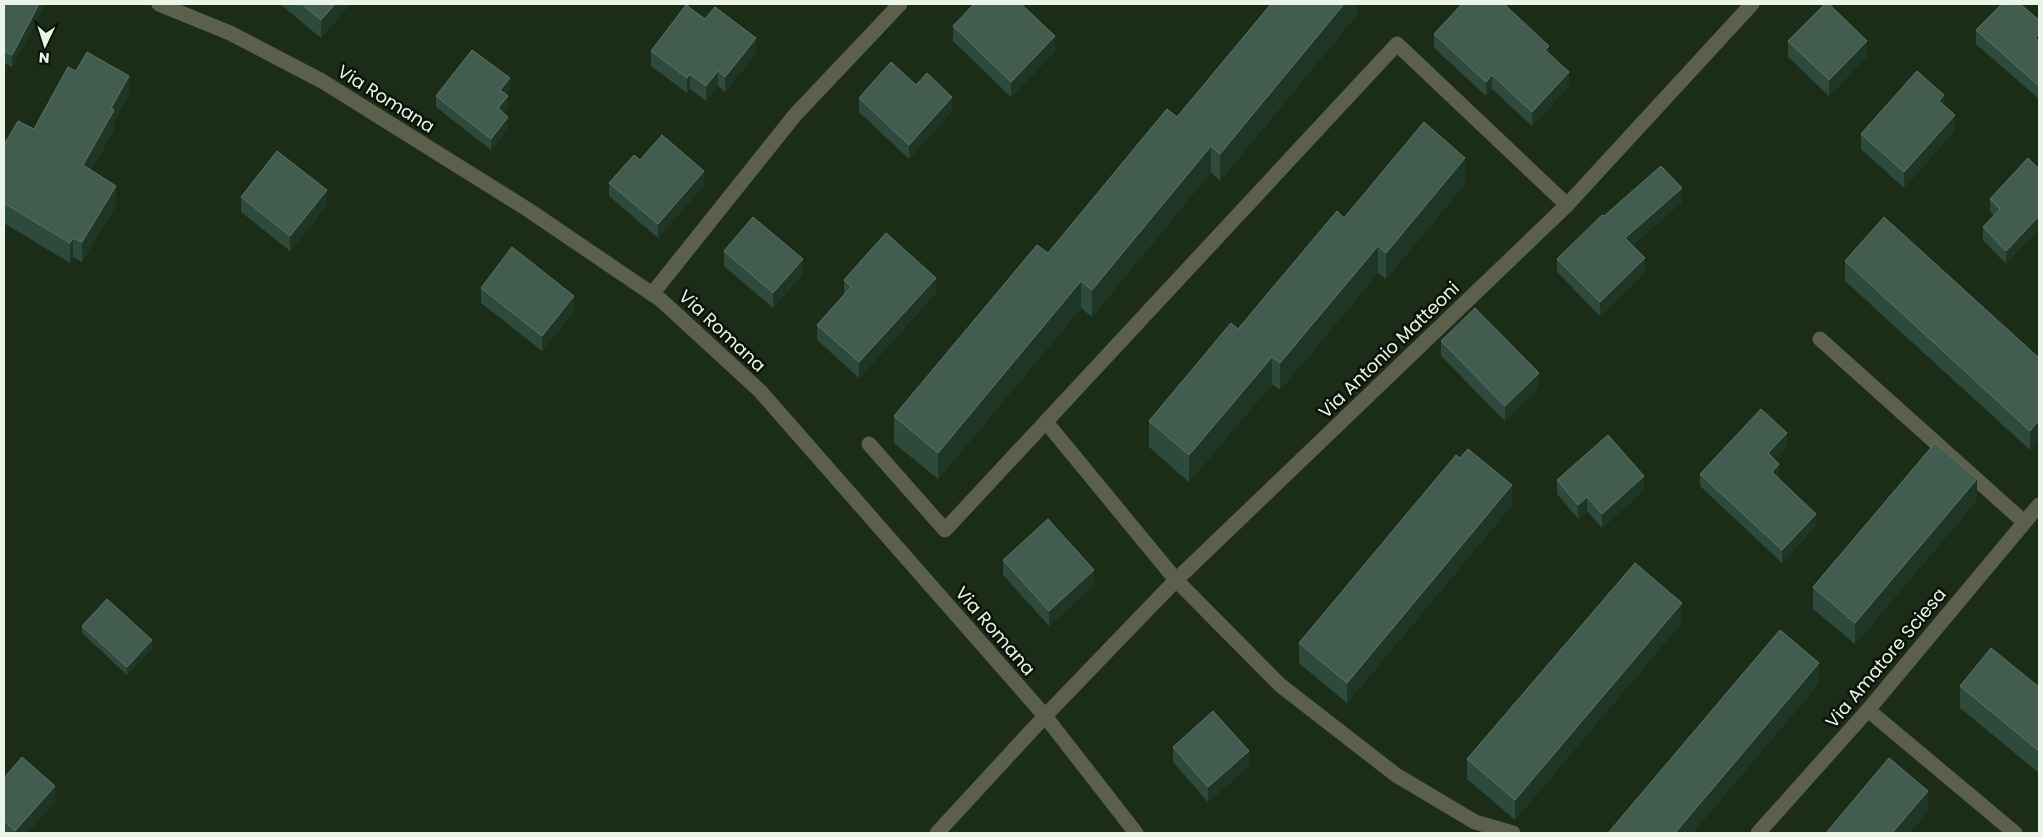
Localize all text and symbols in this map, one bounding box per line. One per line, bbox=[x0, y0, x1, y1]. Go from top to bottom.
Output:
north arrow bbox=[20, 20, 70, 70]
text: N bbox=[38, 48, 50, 68]
street label: Via Romana bbox=[333, 59, 440, 138]
street label: Via Antonio Matteoni bbox=[1313, 276, 1465, 424]
street label: Via Romana bbox=[673, 284, 771, 377]
street label: Via Romana bbox=[950, 581, 1041, 681]
street label: Via Amatore Sciesa bbox=[1820, 582, 1952, 733]

